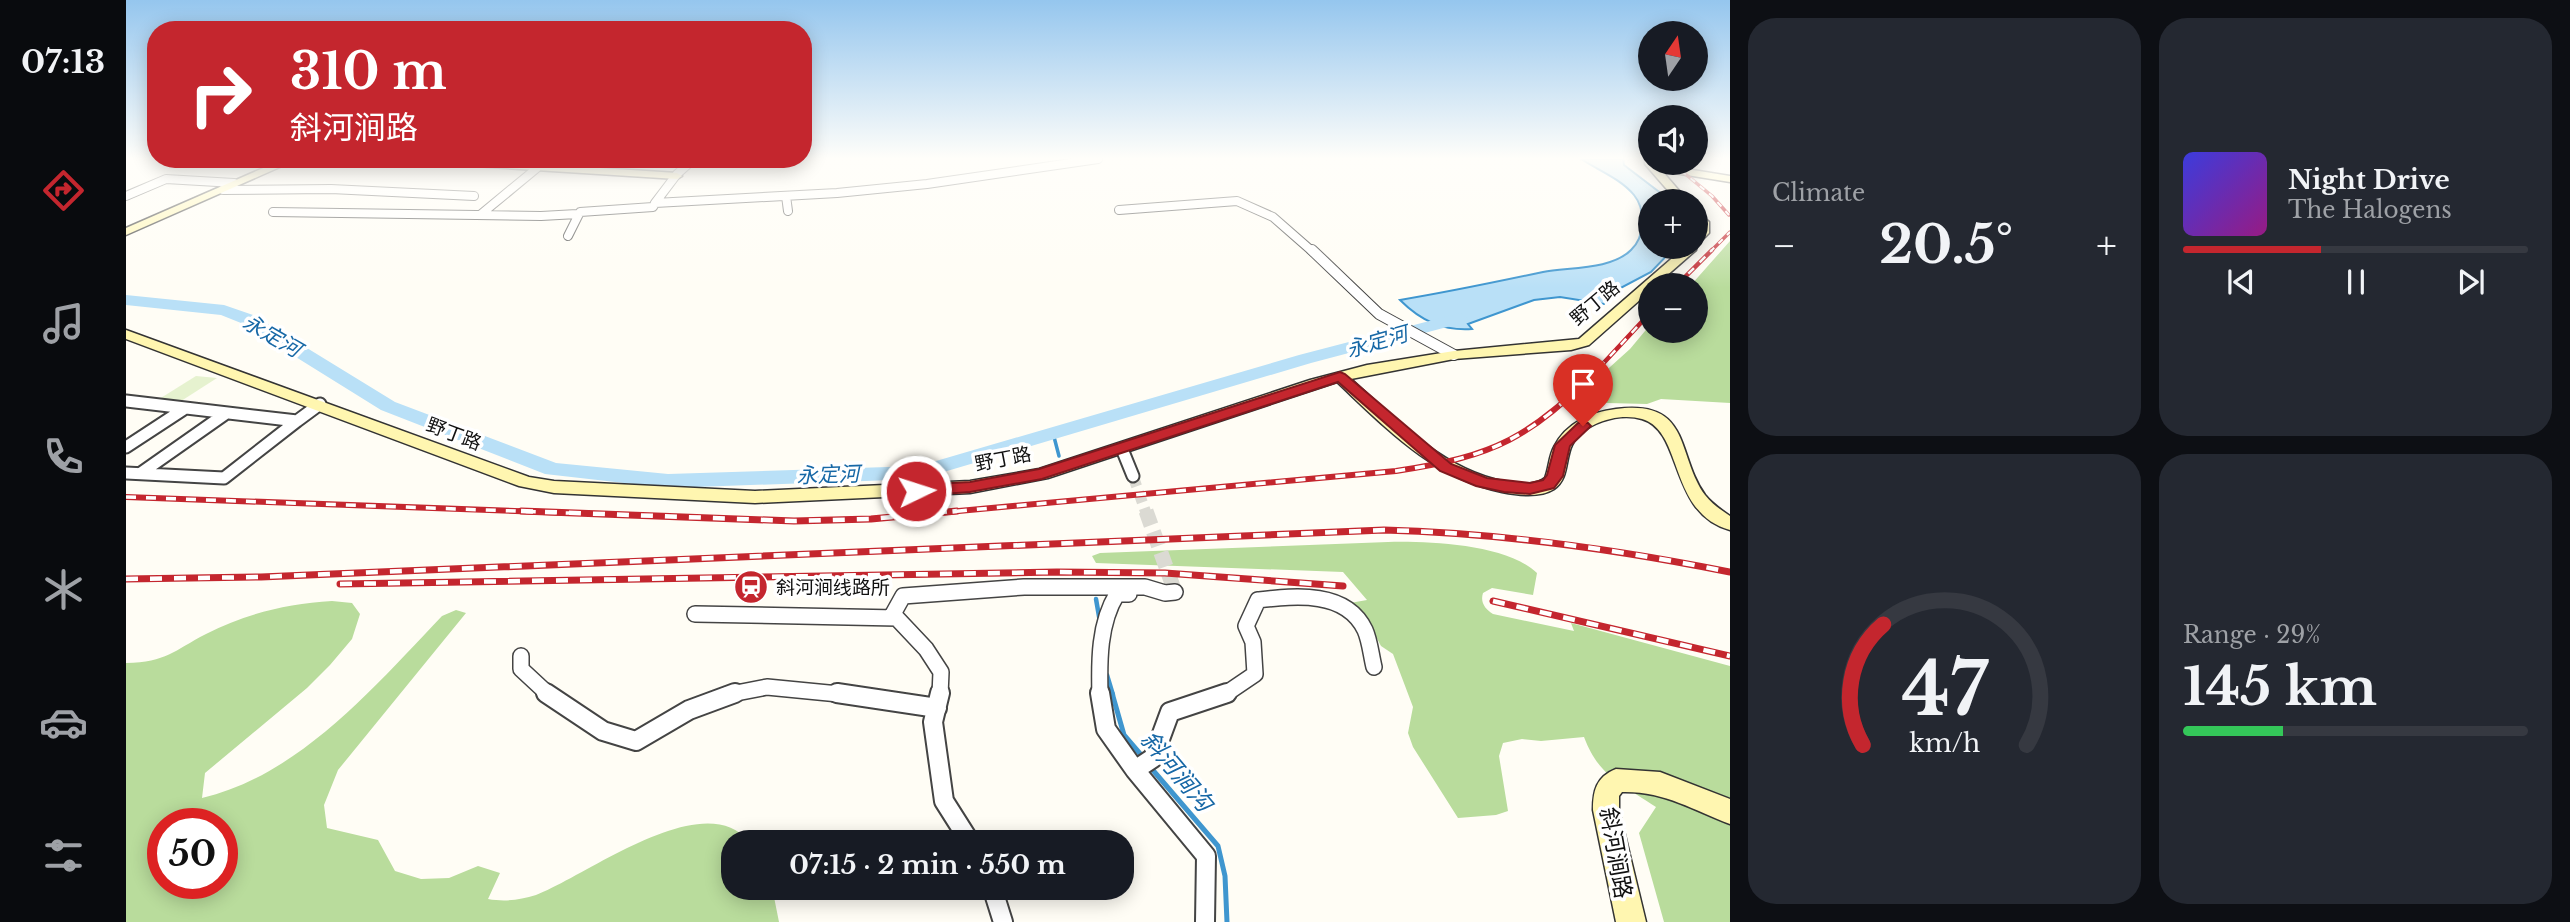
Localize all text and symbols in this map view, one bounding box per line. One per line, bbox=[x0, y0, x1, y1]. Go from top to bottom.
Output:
north arrow bbox=[1638, 21, 1708, 91]
map controls bbox=[1638, 21, 1708, 343]
text: 310 m bbox=[290, 41, 447, 102]
text: 07:13 bbox=[21, 42, 105, 82]
icon: right bbox=[175, 49, 266, 140]
button: sound bbox=[1638, 105, 1708, 175]
text: 斜河涧路 bbox=[290, 108, 418, 148]
text: Night Drive bbox=[2288, 164, 2450, 196]
icon: directions bbox=[39, 166, 88, 215]
text: Climate bbox=[1772, 179, 1865, 207]
button: + bbox=[1638, 189, 1708, 259]
text: The Halogens bbox=[2288, 196, 2452, 224]
text: 20.5° bbox=[1879, 213, 2013, 277]
text: − bbox=[1772, 222, 1796, 269]
text: + bbox=[2096, 222, 2117, 269]
icon: previous bbox=[2222, 263, 2260, 301]
icon: pause bbox=[2337, 263, 2375, 301]
icon: next bbox=[2452, 263, 2490, 301]
button: − bbox=[1638, 273, 1708, 343]
street label: 野丁路 bbox=[1566, 276, 1624, 330]
icon: music bbox=[39, 299, 88, 348]
water label: 永定河 bbox=[238, 309, 309, 365]
water label: 永定河 bbox=[1343, 320, 1415, 363]
pin bbox=[1553, 354, 1613, 426]
icon: arrive bbox=[1564, 365, 1602, 403]
street label: 野丁路 bbox=[423, 413, 485, 455]
icon: phone bbox=[39, 432, 88, 481]
street label: 野丁路 bbox=[973, 442, 1033, 476]
position arrow bbox=[879, 454, 953, 528]
water label: 永定河 bbox=[796, 461, 864, 489]
icon: climate bbox=[39, 565, 88, 614]
station icon: 斜河涧线路所 bbox=[732, 568, 770, 606]
place label: 斜河涧线路所 bbox=[776, 576, 890, 599]
text: Range · 29% bbox=[2183, 621, 2321, 649]
text: 47 bbox=[1902, 644, 1989, 735]
text: 145 km bbox=[2183, 655, 2377, 719]
icon: car bbox=[39, 698, 88, 747]
water label: 斜河涧沟 bbox=[1135, 725, 1221, 819]
text: km/h bbox=[1909, 728, 1980, 759]
street label: 斜河涧路 bbox=[1594, 805, 1638, 901]
speed limit sign: 50 bbox=[147, 808, 238, 899]
icon: filters bbox=[39, 831, 88, 880]
text: 07:15 · 2 min · 550 m bbox=[789, 849, 1066, 881]

